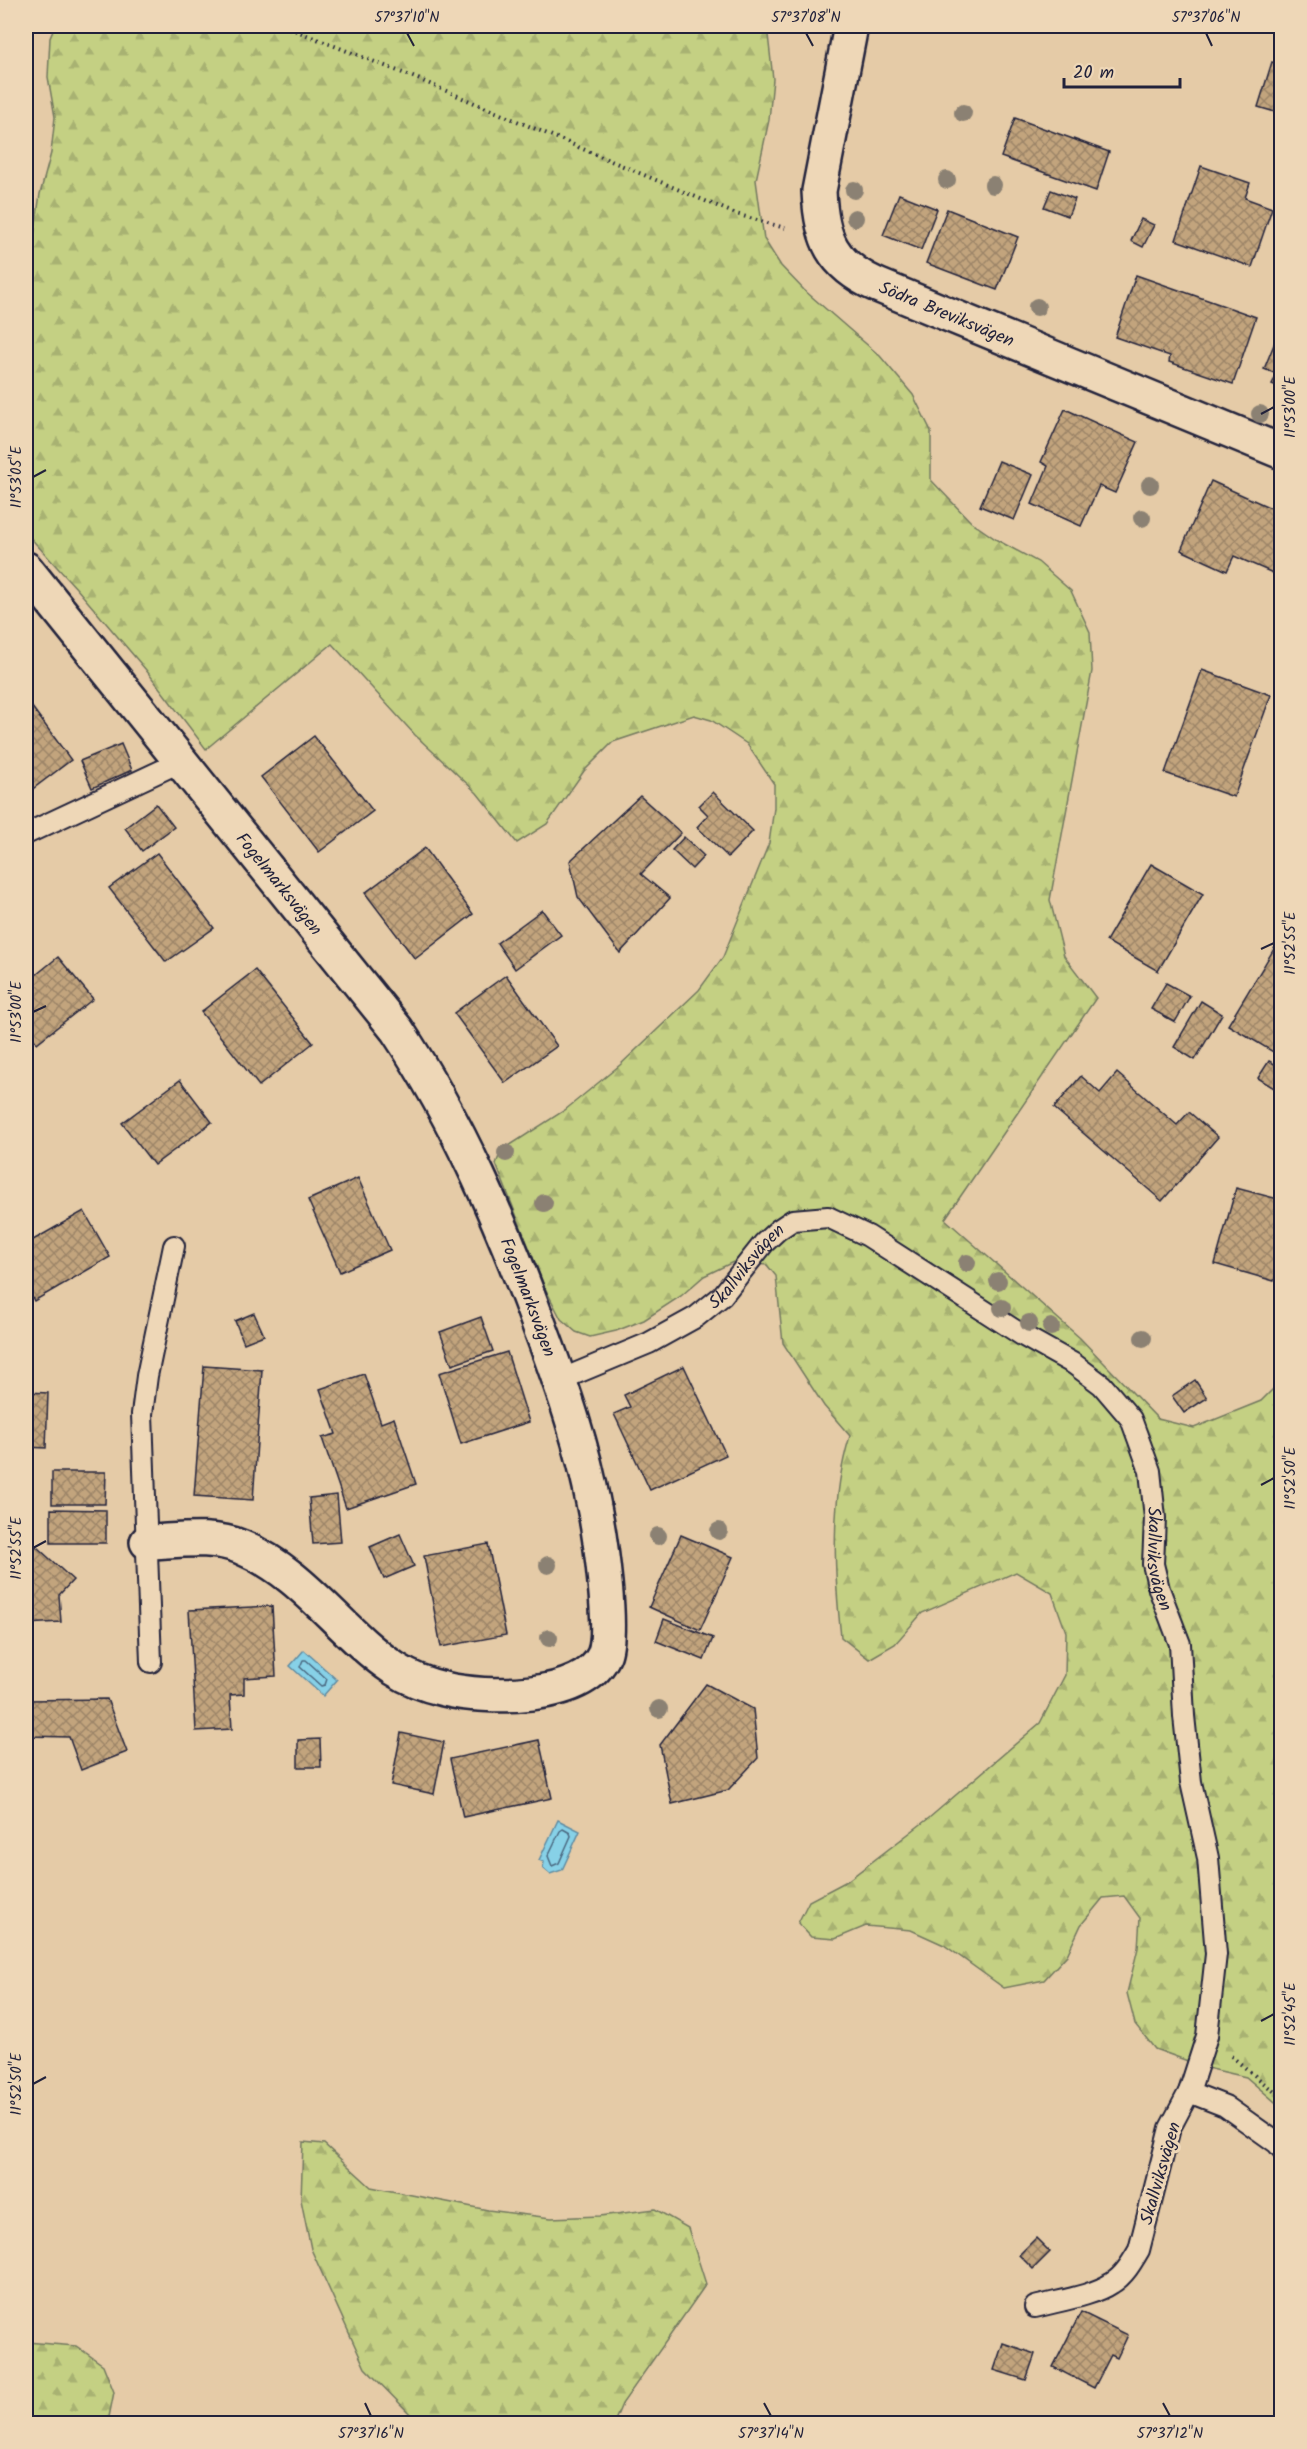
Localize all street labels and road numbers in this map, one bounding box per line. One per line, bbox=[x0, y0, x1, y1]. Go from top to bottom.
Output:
street label: Södra Breviksvägen bbox=[874, 274, 1018, 356]
street label: Fogelmarksvägen bbox=[227, 827, 329, 943]
street label: Skallviksvägen bbox=[703, 1217, 792, 1317]
street label: Fogelmarksvägen bbox=[491, 1233, 563, 1362]
street label: Skallviksvägen bbox=[1137, 1505, 1179, 1616]
street label: Skallviksvägen bbox=[1133, 2119, 1190, 2228]

